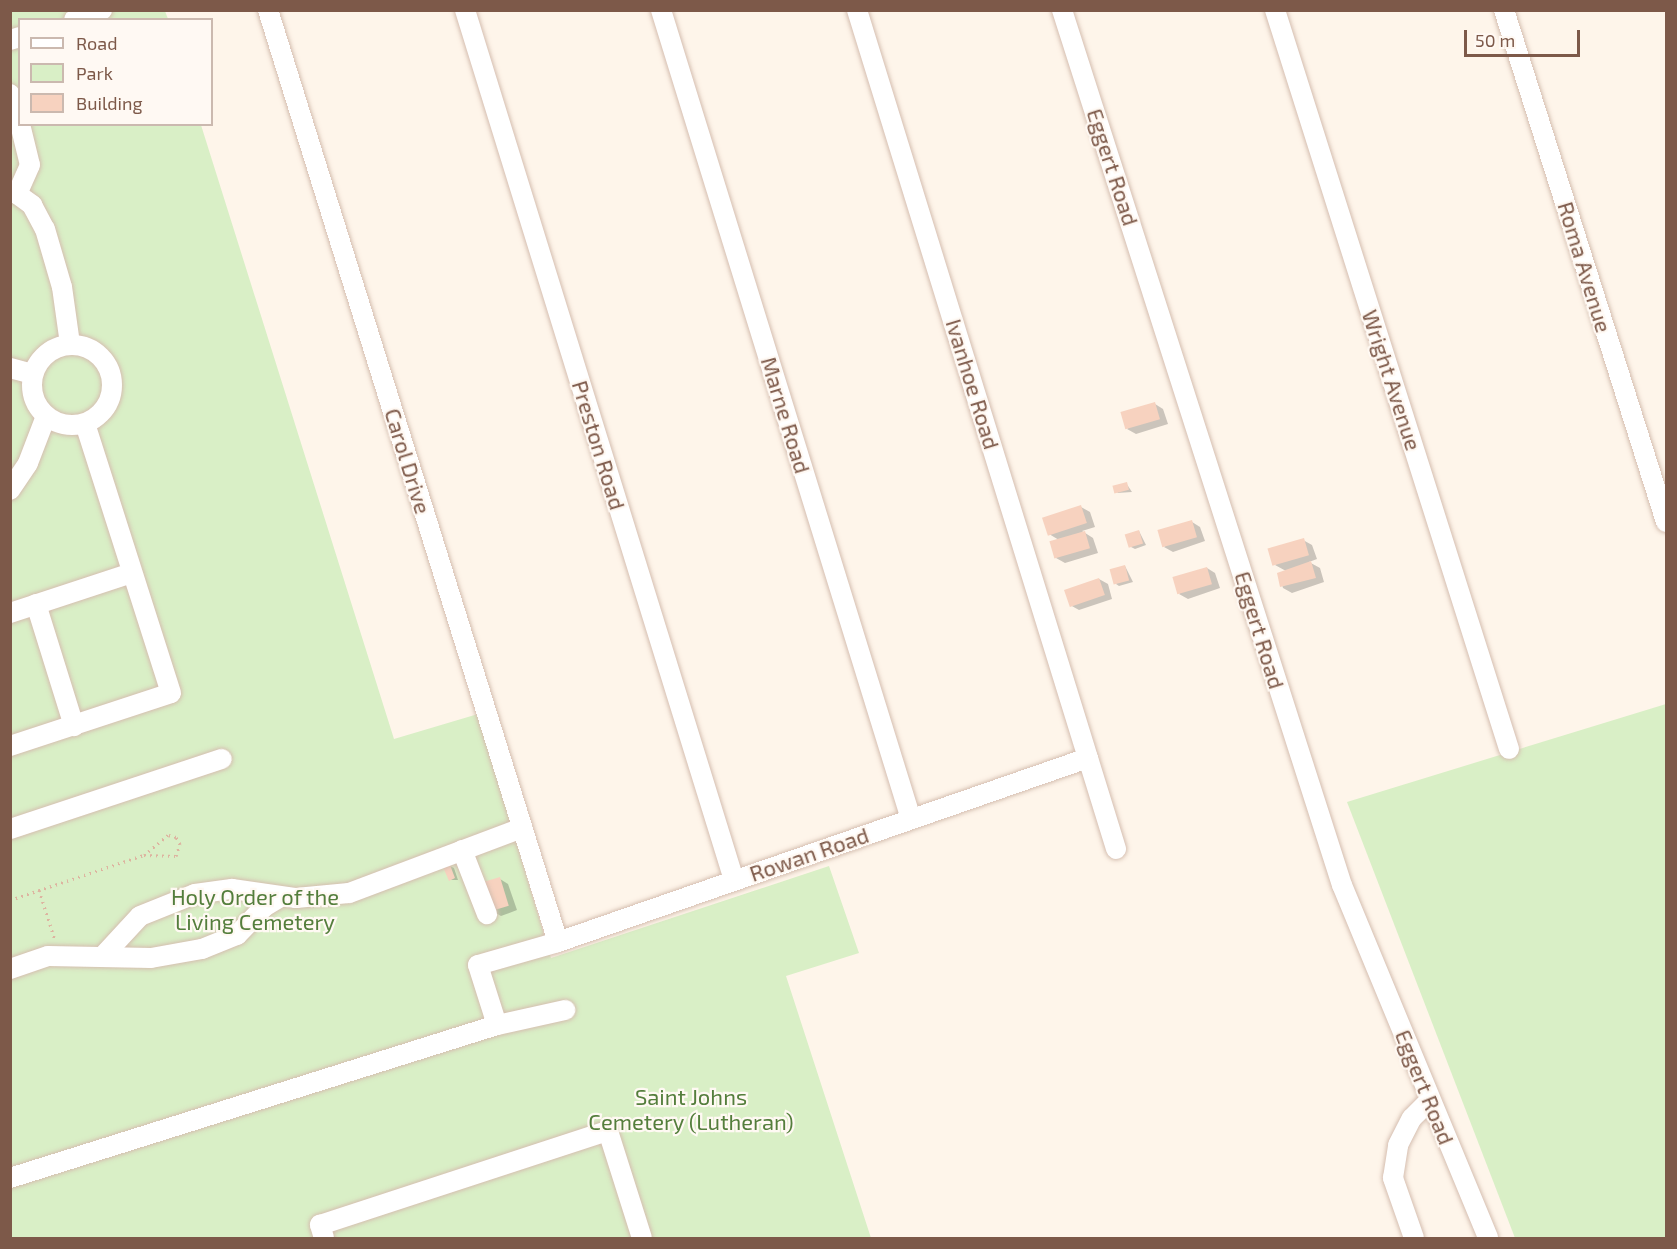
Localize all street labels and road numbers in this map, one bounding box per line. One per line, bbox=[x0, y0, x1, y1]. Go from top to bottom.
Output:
street label: Eggert Road bbox=[1082, 105, 1144, 229]
street label: Roma Avenue bbox=[1553, 198, 1617, 336]
street label: Wright Avenue bbox=[1357, 306, 1427, 454]
street label: Ivanhoe Road bbox=[941, 316, 1005, 452]
street label: Marne Road bbox=[756, 354, 816, 476]
street label: Preston Road bbox=[567, 377, 631, 513]
street label: Carol Drive bbox=[379, 405, 437, 517]
street label: Eggert Road bbox=[1230, 568, 1290, 692]
street label: Rowan Road bbox=[746, 821, 872, 887]
street label: Eggert Road bbox=[1390, 1026, 1460, 1148]

